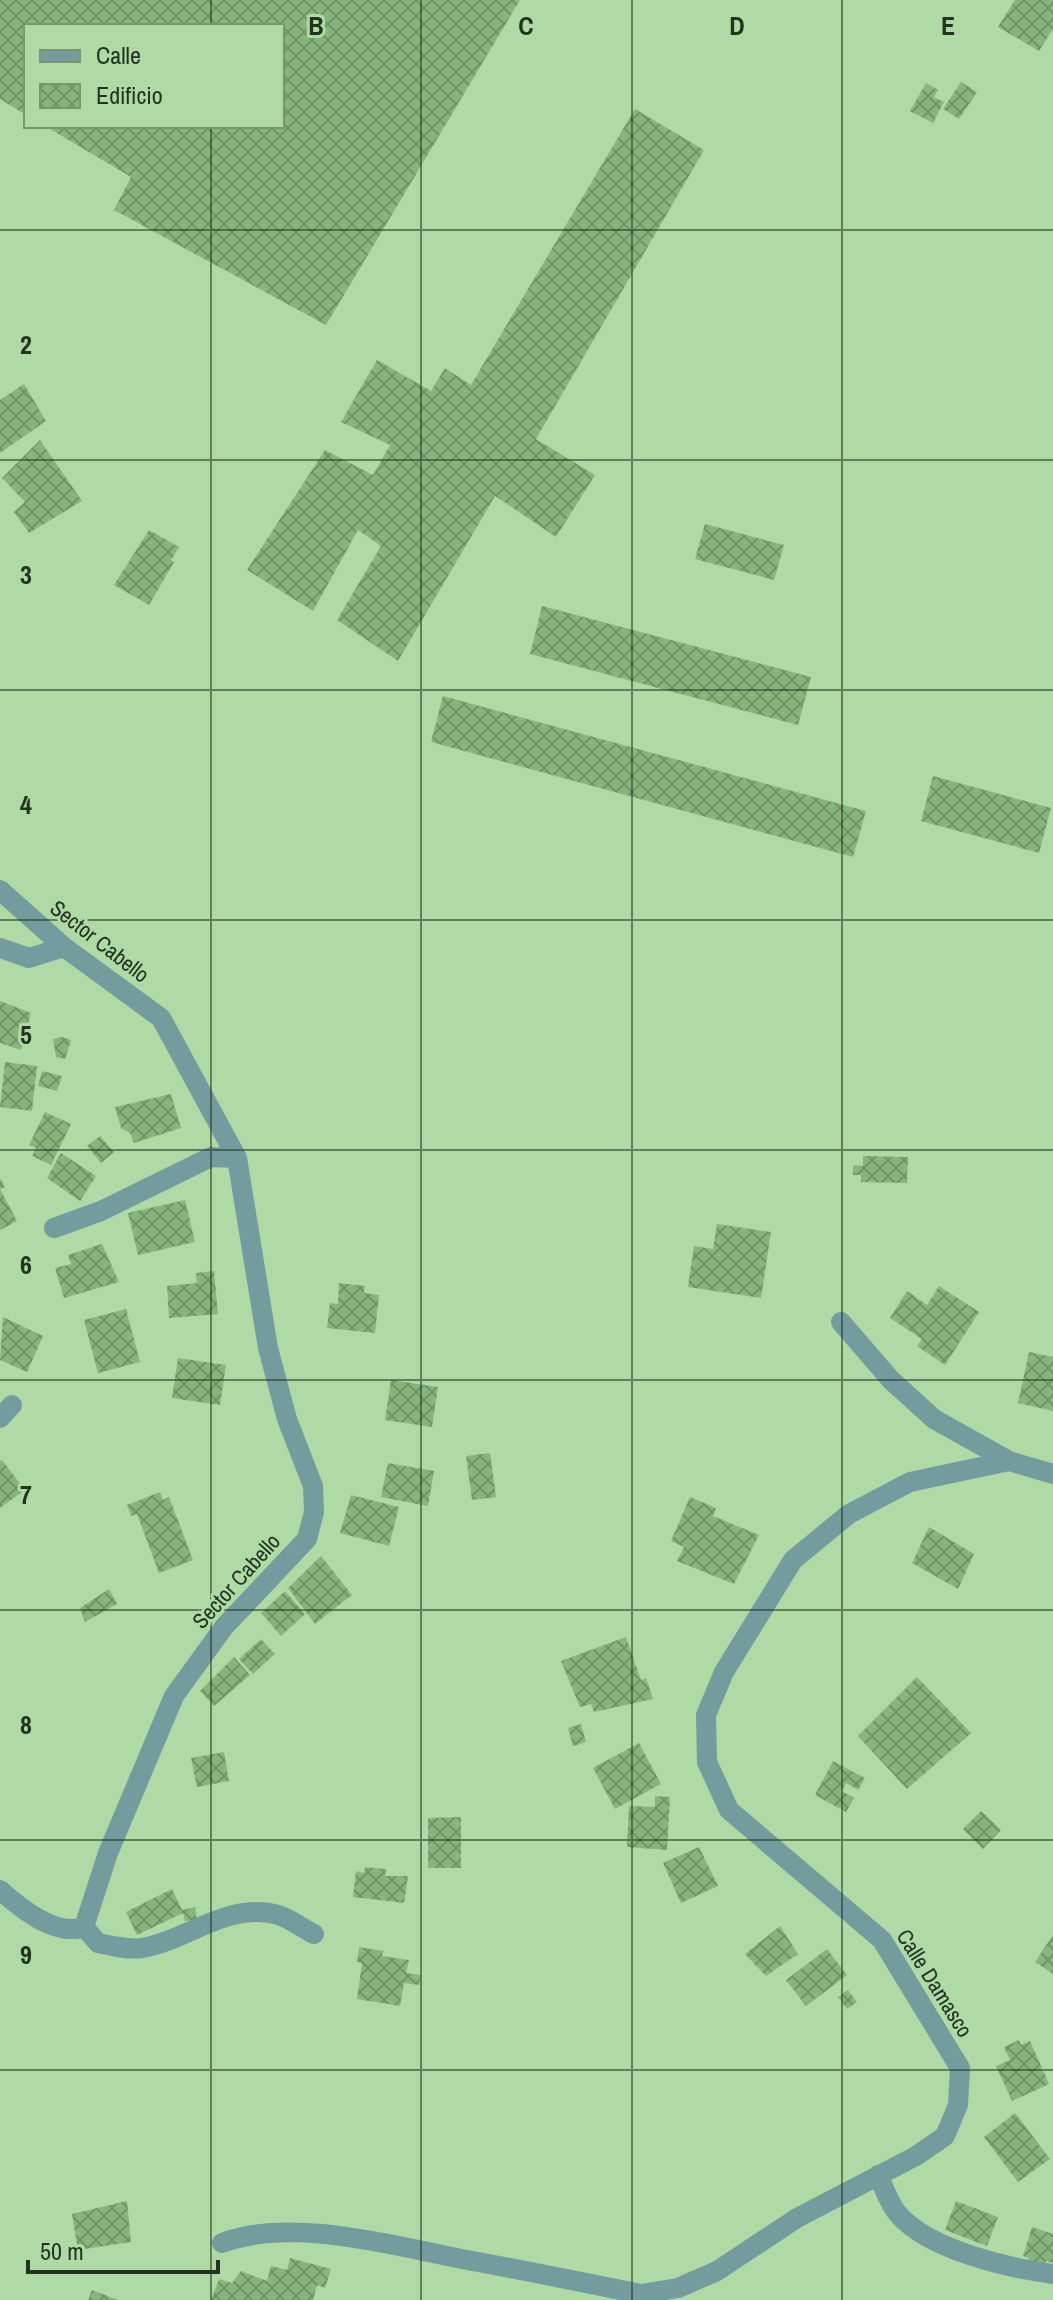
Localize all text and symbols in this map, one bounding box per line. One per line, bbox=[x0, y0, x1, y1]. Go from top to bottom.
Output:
text: B bbox=[308, 8, 324, 43]
text: C bbox=[518, 8, 534, 43]
text: D bbox=[729, 8, 745, 43]
text: E bbox=[941, 8, 955, 43]
legend bbox=[24, 24, 284, 128]
text: Calle bbox=[96, 39, 141, 71]
text: Edificio bbox=[96, 79, 163, 111]
text: 2 bbox=[20, 327, 32, 362]
text: 3 bbox=[20, 557, 32, 592]
text: 4 bbox=[20, 787, 32, 822]
street label: Sector Cabello bbox=[44, 893, 156, 989]
text: 5 bbox=[20, 1017, 32, 1052]
text: 6 bbox=[20, 1247, 32, 1282]
text: 7 bbox=[20, 1477, 32, 1512]
street label: Sector Cabello bbox=[185, 1527, 287, 1635]
text: 8 bbox=[20, 1707, 32, 1742]
street label: Calle Damasco bbox=[890, 1923, 980, 2043]
text: 9 bbox=[20, 1937, 32, 1972]
scale bar bbox=[28, 2224, 218, 2274]
text: 50 m bbox=[40, 2235, 84, 2267]

